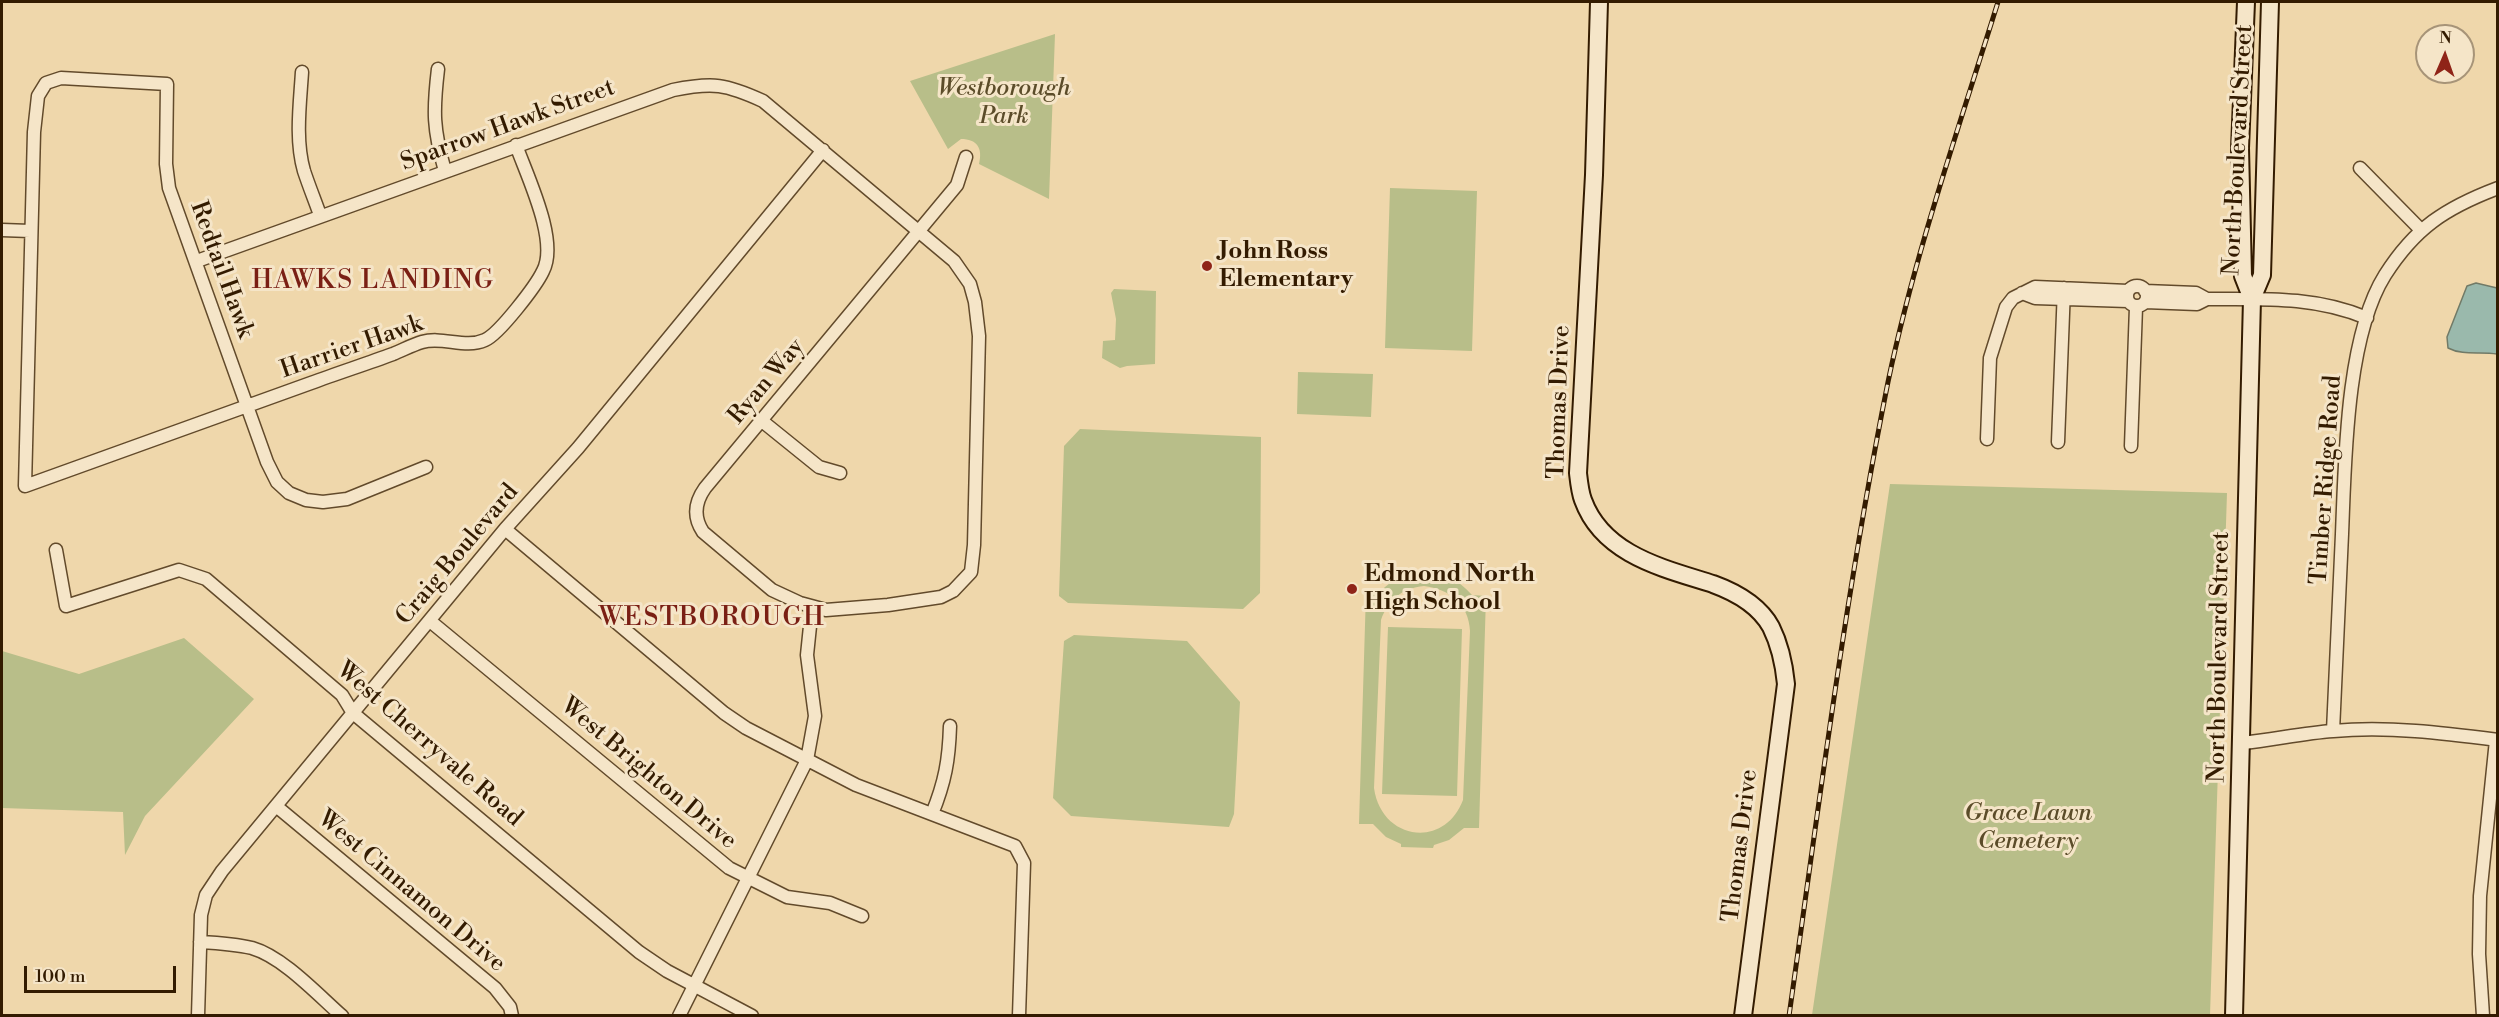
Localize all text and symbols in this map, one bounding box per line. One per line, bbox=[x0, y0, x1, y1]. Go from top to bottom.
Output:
street label: North Boulevard Street bbox=[2218, 24, 2260, 276]
north arrow bbox=[2415, 24, 2475, 84]
text: N bbox=[2439, 28, 2452, 48]
street label: Sparrow Hawk Street bbox=[397, 74, 619, 178]
park label: Westborough Park bbox=[937, 75, 1071, 131]
street label: Redtail Hawk bbox=[183, 198, 259, 342]
place label: John Ross Elementary bbox=[1219, 238, 1353, 294]
marker: John Ross Elementary bbox=[1200, 259, 1214, 273]
district label: HAWKS LANDING bbox=[251, 266, 495, 298]
street label: Harrier Hawk bbox=[277, 310, 427, 386]
street label: Thomas Drive bbox=[1543, 325, 1577, 479]
street label: Ryan Way bbox=[723, 333, 811, 431]
street label: Timber Ridge Road bbox=[2305, 374, 2349, 586]
street label: Craig Boulevard bbox=[391, 479, 525, 631]
street label: North Boulevard Street bbox=[2203, 531, 2237, 783]
place label: Edmond North High School bbox=[1364, 561, 1535, 617]
marker: Edmond North High School bbox=[1345, 582, 1359, 596]
district label: WESTBOROUGH bbox=[599, 603, 825, 635]
street label: West Cherryvale Road bbox=[330, 656, 528, 834]
street label: West Brighton Drive bbox=[554, 692, 742, 856]
street label: Thomas Drive bbox=[1717, 768, 1765, 924]
park label: Grace Lawn Cemetery bbox=[1964, 800, 2092, 856]
street label: West Cinnamon Drive bbox=[311, 805, 511, 979]
scale bar bbox=[27, 954, 178, 992]
text: 100 m bbox=[35, 965, 86, 988]

